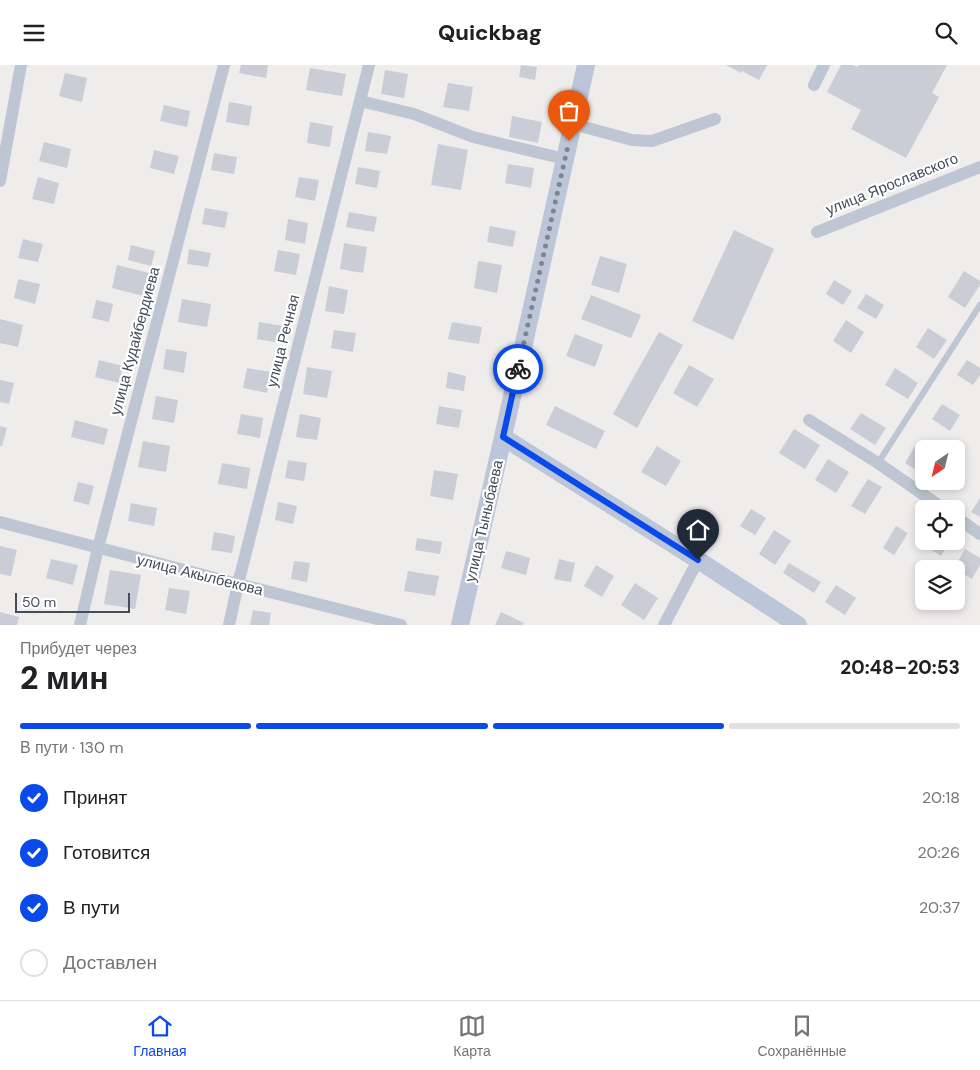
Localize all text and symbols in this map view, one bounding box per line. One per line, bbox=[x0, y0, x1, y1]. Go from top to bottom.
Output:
text: Quickbag bbox=[438, 18, 542, 47]
icon: menu bbox=[20, 19, 48, 47]
icon: search bbox=[932, 19, 960, 47]
pin bbox=[548, 90, 590, 141]
icon: bag bbox=[555, 97, 583, 125]
street label: улица Ярославского bbox=[823, 148, 961, 220]
street label: улица Кудайбердиева bbox=[106, 264, 165, 417]
street label: улица Речная bbox=[262, 292, 304, 390]
courier bbox=[493, 344, 543, 394]
icon: bike bbox=[504, 355, 532, 383]
north arrow bbox=[915, 440, 965, 490]
map controls bbox=[915, 440, 965, 610]
street label: улица Тыныбаева bbox=[460, 457, 508, 584]
button: locate bbox=[915, 500, 965, 550]
pin bbox=[677, 509, 719, 560]
icon: home bbox=[684, 516, 712, 544]
street label: улица Акылбекова bbox=[135, 550, 266, 601]
button: layers bbox=[915, 560, 965, 610]
scale bar bbox=[15, 590, 130, 613]
text: 50 m bbox=[22, 593, 56, 611]
text: Прибудет через bbox=[20, 638, 137, 659]
text: 20:48–20:53 bbox=[840, 655, 960, 680]
text: 2 мин bbox=[20, 657, 109, 699]
text: В пути · 130 m bbox=[20, 737, 123, 758]
icon: check bbox=[20, 784, 48, 812]
text: Принят bbox=[63, 785, 127, 810]
text: 20:18 bbox=[922, 787, 960, 808]
icon: check bbox=[20, 839, 48, 867]
text: Готовится bbox=[63, 840, 150, 865]
text: 20:26 bbox=[918, 842, 960, 863]
icon: check bbox=[20, 894, 48, 922]
text: В пути bbox=[63, 895, 120, 920]
text: 20:37 bbox=[919, 897, 960, 918]
text: Доставлен bbox=[63, 950, 157, 975]
tab: Главная bbox=[133, 1012, 187, 1060]
tab: Карта bbox=[453, 1012, 491, 1060]
tab: Сохранённые bbox=[757, 1012, 847, 1060]

